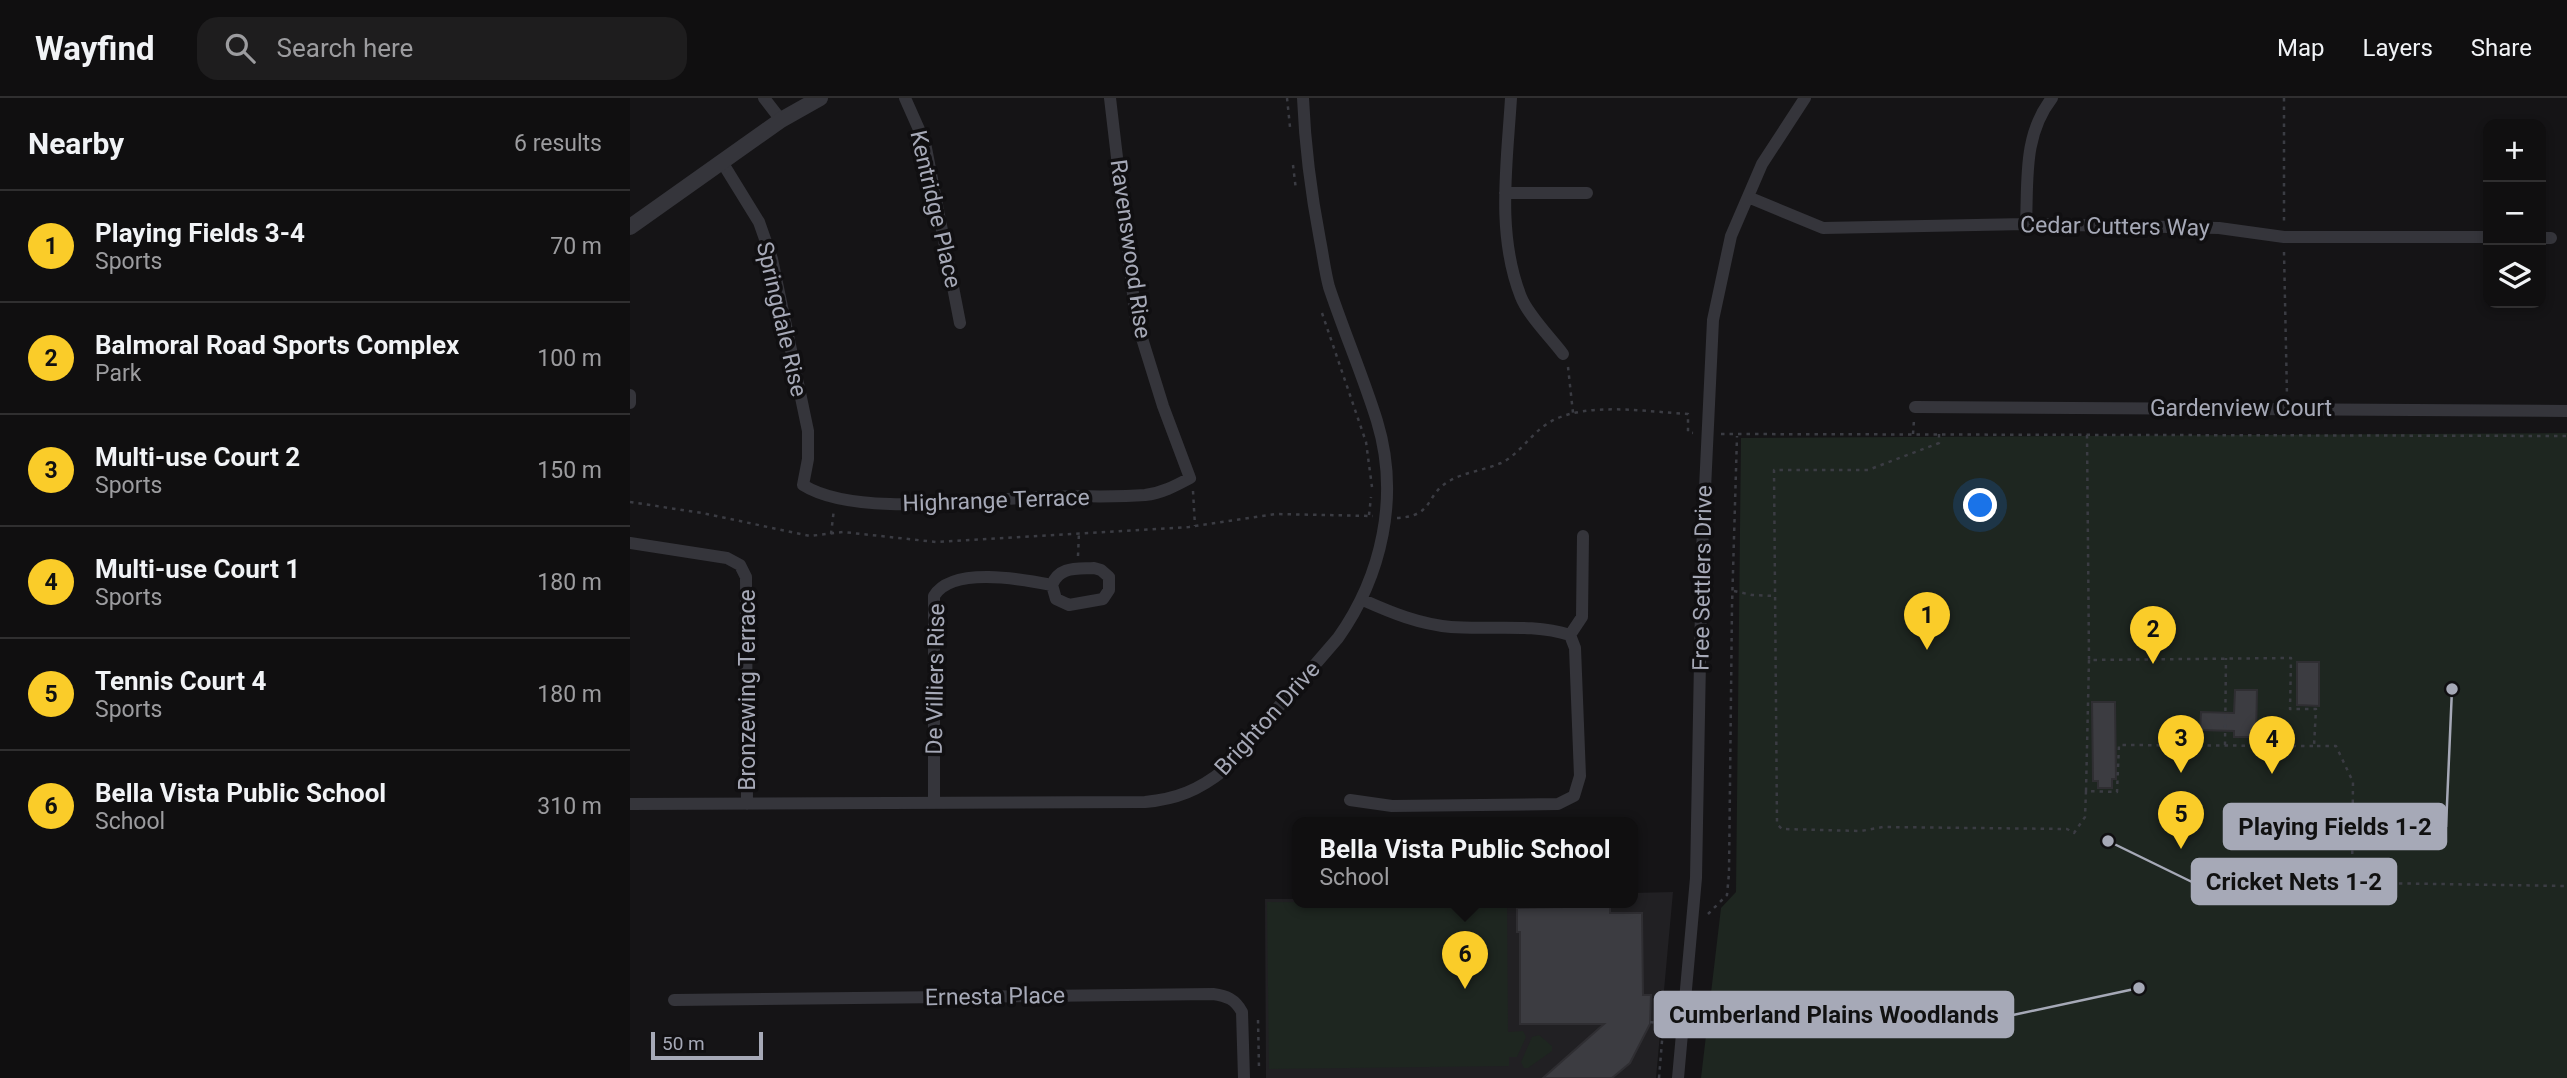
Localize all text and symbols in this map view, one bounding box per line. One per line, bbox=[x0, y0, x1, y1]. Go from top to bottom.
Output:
search box bbox=[197, 17, 687, 80]
text: Wayfind bbox=[35, 29, 155, 68]
icon: search bbox=[221, 29, 259, 67]
text: Search here bbox=[277, 33, 413, 63]
text: Map bbox=[2277, 34, 2325, 62]
text: Layers bbox=[2363, 34, 2433, 62]
text: Share bbox=[2471, 34, 2532, 62]
map controls bbox=[2483, 119, 2546, 308]
button: + bbox=[2483, 119, 2546, 182]
text: Nearby bbox=[28, 126, 124, 161]
street label: Kentridge Place bbox=[904, 128, 967, 290]
text: 6 results bbox=[514, 130, 602, 157]
street label: Ravenswood Rise bbox=[1105, 158, 1156, 340]
button: − bbox=[2483, 182, 2546, 245]
street label: Cedar Cutters Way bbox=[2020, 211, 2210, 242]
text: Playing Fields 3-4 bbox=[95, 218, 305, 248]
text: 1 bbox=[44, 233, 58, 260]
text: 70 m bbox=[550, 233, 602, 260]
street label: Springdale Rise bbox=[751, 239, 812, 399]
button: layers bbox=[2483, 245, 2546, 308]
text: Sports bbox=[95, 248, 162, 275]
text: Balmoral Road Sports Complex bbox=[95, 330, 459, 360]
text: 2 bbox=[44, 345, 58, 372]
text: 100 m bbox=[537, 345, 602, 372]
text: Park bbox=[95, 360, 141, 387]
street label: Gardenview Court bbox=[2150, 395, 2332, 422]
text: Multi-use Court 2 bbox=[95, 442, 300, 472]
text: 3 bbox=[44, 457, 58, 484]
text: 150 m bbox=[537, 457, 602, 484]
text: Sports bbox=[95, 472, 162, 499]
street label: Highrange Terrace bbox=[902, 484, 1090, 517]
street label: Free Settlers Drive bbox=[1687, 485, 1718, 671]
your location bbox=[1963, 488, 1997, 522]
text: Multi-use Court 1 bbox=[95, 554, 300, 584]
text: 4 bbox=[44, 569, 58, 596]
text: 180 m bbox=[537, 569, 602, 596]
text: Sports bbox=[95, 584, 162, 611]
street label: Bronzewing Terrace bbox=[734, 589, 761, 791]
pin: 1 bbox=[1904, 592, 1950, 650]
street label: De Villiers Rise bbox=[921, 603, 950, 755]
pin: 2 bbox=[2130, 606, 2176, 664]
street label: Brighton Drive bbox=[1209, 656, 1326, 781]
text: Tennis Court 4 bbox=[95, 666, 266, 696]
text: 5 bbox=[44, 681, 58, 708]
text: 180 m bbox=[537, 681, 602, 708]
text: Sports bbox=[95, 696, 162, 723]
pin: 3 bbox=[2158, 715, 2204, 773]
pin: 4 bbox=[2249, 716, 2295, 774]
text: Bella Vista Public School bbox=[95, 778, 386, 808]
pin: 5 bbox=[2158, 791, 2204, 849]
text: 6 bbox=[44, 793, 58, 820]
text: 310 m bbox=[537, 793, 602, 820]
callout: Playing Fields 1-2 bbox=[2224, 804, 2446, 849]
text: School bbox=[95, 808, 165, 835]
text: Playing Fields 1-2 bbox=[2238, 813, 2432, 841]
popup bbox=[1292, 817, 1638, 908]
text: Bella Vista Public School bbox=[1319, 834, 1611, 864]
callout: Cricket Nets 1-2 bbox=[2192, 859, 2396, 904]
text: School bbox=[1319, 864, 1390, 891]
text: Cricket Nets 1-2 bbox=[2206, 868, 2382, 896]
pin: 6 bbox=[1442, 931, 1488, 989]
street label: Ernesta Place bbox=[925, 982, 1065, 1011]
callout: Cumberland Plains Woodlands bbox=[1655, 992, 2013, 1037]
text: Cumberland Plains Woodlands bbox=[1669, 1001, 1999, 1029]
scale bar bbox=[651, 1029, 763, 1061]
text: 50 m bbox=[662, 1032, 705, 1055]

